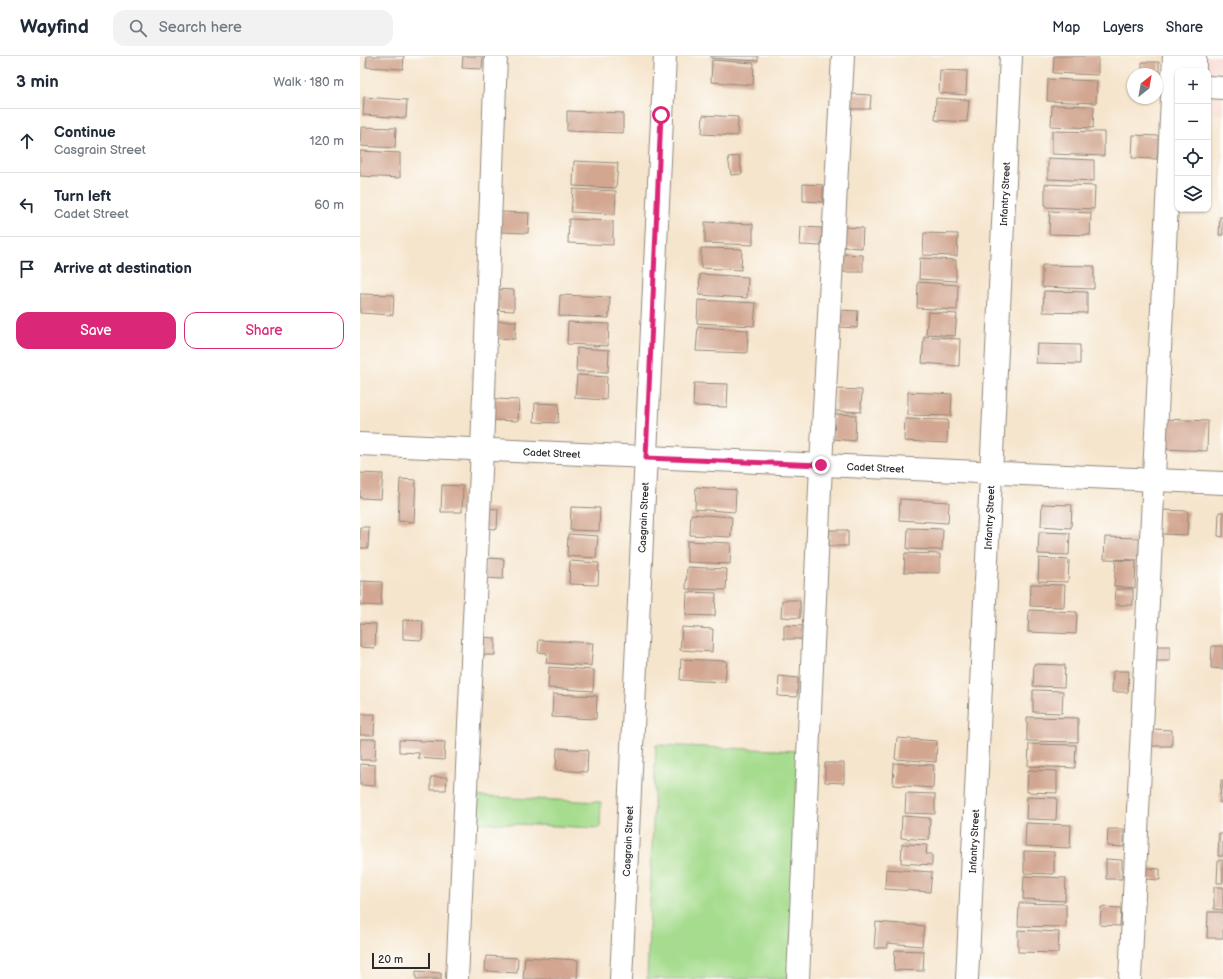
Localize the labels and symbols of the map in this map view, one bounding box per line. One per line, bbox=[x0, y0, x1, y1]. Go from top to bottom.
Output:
north arrow bbox=[1127, 68, 1163, 104]
route start bbox=[652, 106, 670, 124]
street label: Infantry Street bbox=[998, 162, 1013, 226]
street label: Cadet Street bbox=[523, 446, 581, 461]
route end bbox=[812, 456, 830, 474]
street label: Cadet Street bbox=[846, 461, 904, 476]
street label: Casgrain Street bbox=[636, 482, 652, 553]
street label: Infantry Street bbox=[982, 485, 998, 550]
street label: Casgrain Street bbox=[621, 806, 636, 877]
street label: Infantry Street bbox=[967, 809, 982, 873]
scale bar bbox=[372, 951, 430, 970]

